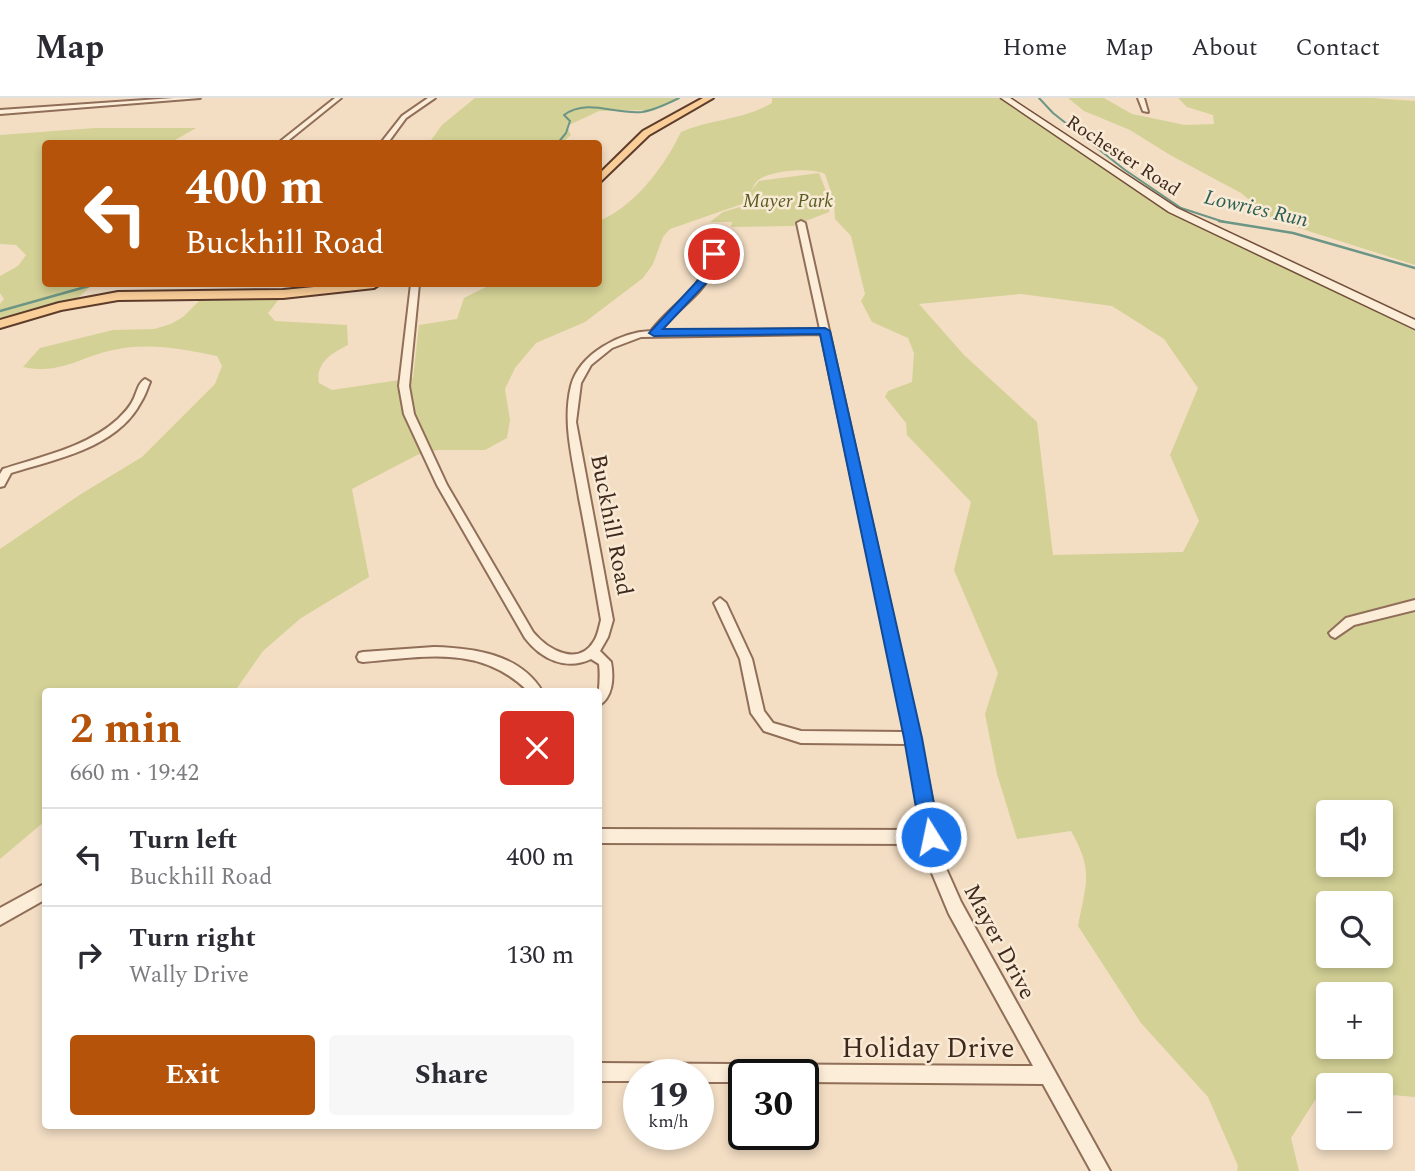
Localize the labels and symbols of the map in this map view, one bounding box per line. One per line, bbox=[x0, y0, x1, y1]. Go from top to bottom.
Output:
street label: Rochester Road bbox=[1060, 108, 1186, 204]
water label: Lowries Run bbox=[1201, 181, 1311, 237]
park label: Mayer Park bbox=[743, 187, 833, 216]
pin bbox=[684, 224, 744, 284]
street label: Buckhill Road bbox=[580, 451, 642, 599]
position arrow bbox=[894, 800, 968, 874]
street label: Mayer Drive bbox=[954, 878, 1044, 1006]
street label: Holiday Drive bbox=[841, 1027, 1015, 1070]
speed limit sign: 30 bbox=[728, 1059, 819, 1150]

